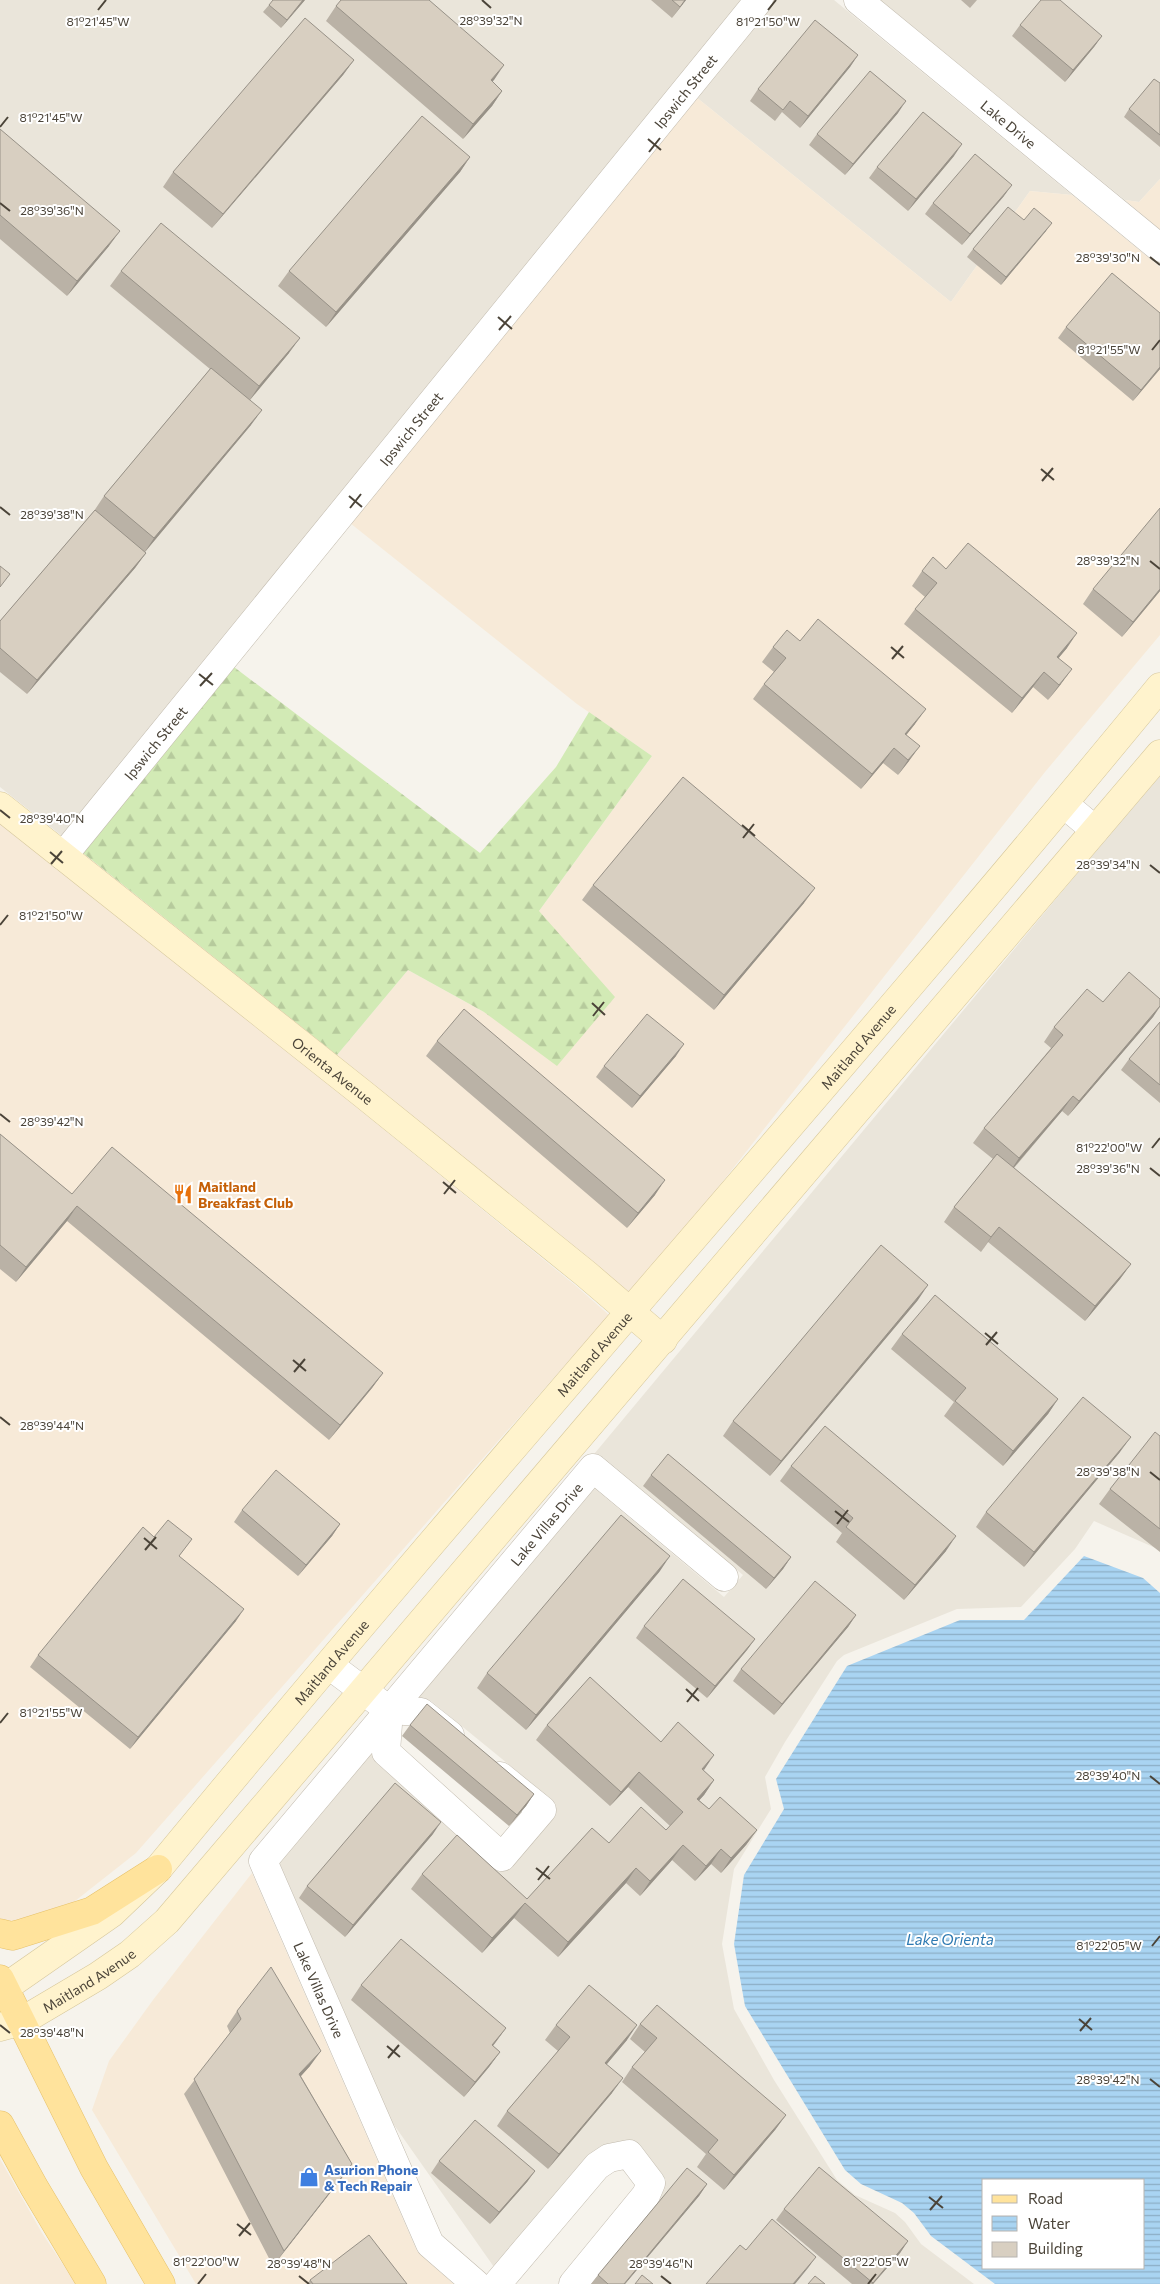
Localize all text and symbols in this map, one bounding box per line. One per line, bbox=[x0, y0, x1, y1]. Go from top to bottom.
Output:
text: 28°39'32"N bbox=[459, 13, 523, 27]
text: 81°21'45"W bbox=[66, 14, 130, 28]
text: 81°21'50"W bbox=[736, 14, 800, 28]
street label: Ipswich Street bbox=[650, 50, 720, 131]
street label: Lake Drive bbox=[978, 96, 1040, 151]
text: 81°21'45"W bbox=[19, 110, 83, 124]
text: 28°39'36"N bbox=[20, 203, 84, 217]
text: 28°39'30"N bbox=[1076, 250, 1140, 264]
text: 81°21'55"W bbox=[1078, 342, 1140, 356]
street label: Ipswich Street bbox=[375, 388, 446, 469]
text: 28°39'38"N bbox=[20, 507, 84, 521]
text: 28°39'32"N bbox=[1076, 553, 1140, 567]
street label: Ipswich Street bbox=[120, 702, 190, 783]
text: 28°39'40"N bbox=[20, 811, 84, 825]
text: 28°39'34"N bbox=[1076, 857, 1140, 871]
text: 81°21'50"W bbox=[19, 908, 83, 922]
street label: Maitland Avenue bbox=[817, 1001, 899, 1092]
street label: Orienta Avenue bbox=[289, 1033, 377, 1107]
text: 28°39'42"N bbox=[20, 1114, 84, 1128]
text: 81°22'00"W bbox=[1076, 1140, 1142, 1154]
text: 28°39'36"N bbox=[1076, 1161, 1140, 1175]
place label: Maitland Breakfast Club bbox=[198, 1178, 293, 1211]
restaurant icon: Maitland Breakfast Club bbox=[172, 1183, 194, 1205]
street label: Maitland Avenue bbox=[553, 1308, 635, 1400]
text: 28°39'44"N bbox=[20, 1418, 84, 1432]
text: 28°39'38"N bbox=[1076, 1464, 1140, 1478]
street label: Lake Villas Drive bbox=[506, 1479, 586, 1569]
street label: Maitland Avenue bbox=[290, 1616, 372, 1708]
text: 81°21'55"W bbox=[20, 1705, 82, 1719]
text: 28°39'40"N bbox=[1076, 1768, 1140, 1782]
water label: Lake Orienta bbox=[906, 1930, 994, 1948]
text: 81°22'05"W bbox=[1076, 1938, 1142, 1952]
street label: Lake Villas Drive bbox=[290, 1939, 348, 2041]
street label: Maitland Avenue bbox=[39, 1945, 139, 2016]
text: 28°39'48"N bbox=[20, 2025, 84, 2039]
text: 28°39'42"N bbox=[1076, 2072, 1140, 2086]
place label: Asurion Phone & Tech Repair bbox=[324, 2161, 418, 2194]
shop icon: Asurion Phone & Tech Repair bbox=[298, 2166, 320, 2188]
legend bbox=[982, 2179, 1145, 2269]
text: Road bbox=[1028, 2189, 1063, 2207]
text: Water bbox=[1028, 2214, 1070, 2232]
text: Building bbox=[1028, 2239, 1083, 2257]
text: 81°22'00"W bbox=[173, 2254, 239, 2268]
text: 81°22'05"W bbox=[843, 2254, 909, 2268]
text: 28°39'48"N bbox=[267, 2256, 331, 2270]
text: 28°39'46"N bbox=[629, 2256, 693, 2270]

